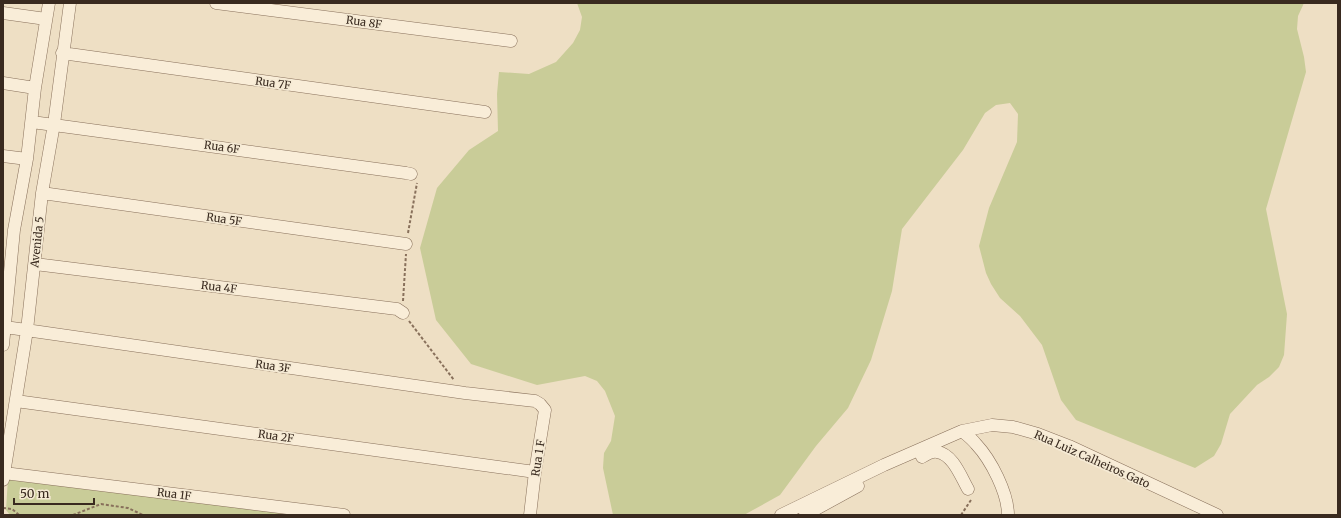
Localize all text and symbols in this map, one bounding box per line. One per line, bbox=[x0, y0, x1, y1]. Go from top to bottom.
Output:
street label: Rua 8F bbox=[345, 13, 383, 31]
street label: Rua 7F bbox=[254, 74, 292, 92]
street label: Rua 6F bbox=[203, 138, 241, 156]
street label: Rua 5F bbox=[205, 210, 243, 228]
street label: Avenida 5 bbox=[27, 216, 47, 269]
street label: Rua 4F bbox=[200, 278, 238, 296]
street label: Rua 3F bbox=[254, 357, 292, 375]
street label: Rua 2F bbox=[257, 427, 295, 445]
street label: Rua Luiz Calheiros Gato bbox=[1032, 427, 1152, 491]
street label: Rua 1 F bbox=[528, 438, 548, 477]
scale bar bbox=[14, 480, 94, 506]
street label: Rua 1F bbox=[156, 485, 192, 503]
text: 50 m bbox=[20, 486, 49, 501]

